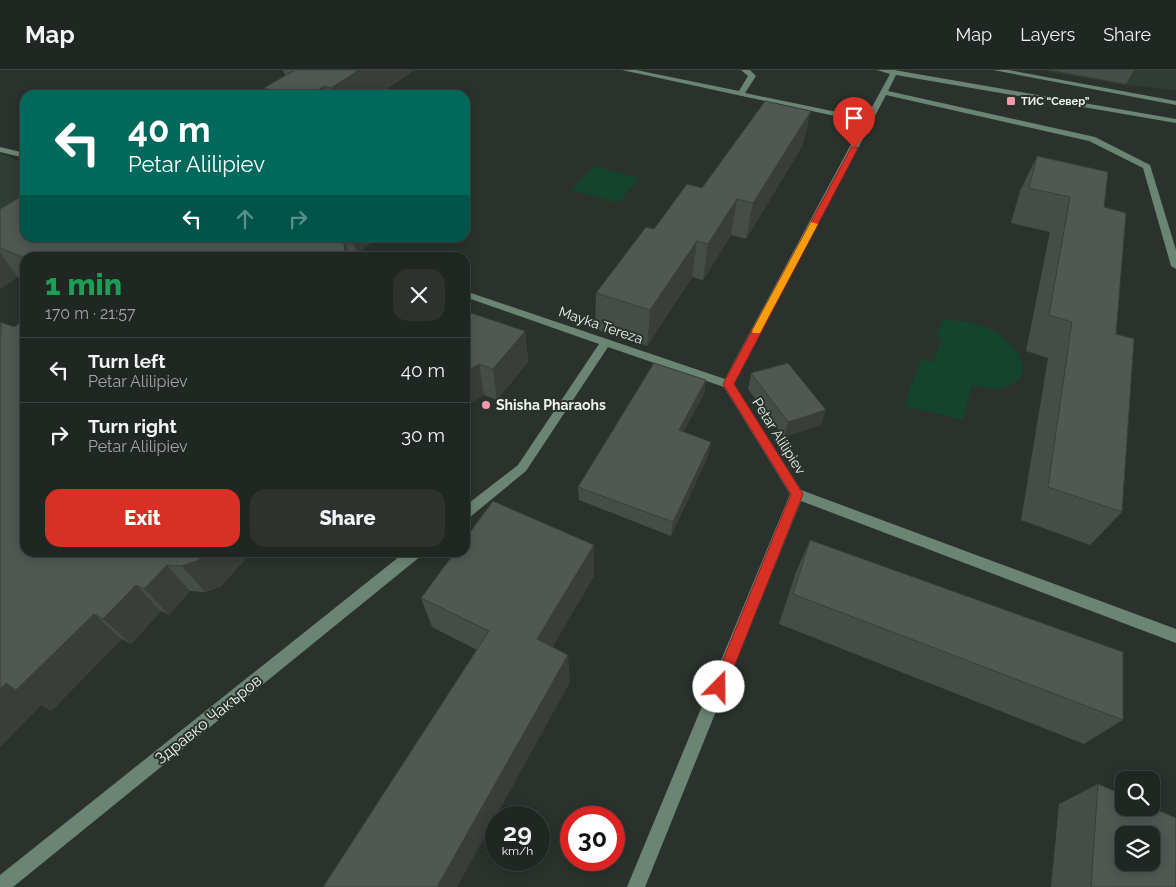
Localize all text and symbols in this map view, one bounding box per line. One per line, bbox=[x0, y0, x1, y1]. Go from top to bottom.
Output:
text: Map bbox=[25, 20, 75, 49]
text: Map bbox=[956, 24, 992, 45]
text: Layers bbox=[1020, 24, 1075, 45]
text: Share bbox=[1103, 24, 1151, 45]
marker: ТИС “Север” bbox=[1005, 95, 1017, 107]
place label: ТИС “Север” bbox=[1021, 95, 1090, 108]
pin bbox=[833, 97, 875, 148]
icon: arrive bbox=[840, 104, 868, 132]
text: 40 m bbox=[128, 109, 210, 150]
icon: left bbox=[45, 110, 110, 175]
text: Petar Alilipiev bbox=[128, 151, 265, 177]
icon: left bbox=[178, 205, 206, 233]
icon: ahead bbox=[231, 205, 259, 233]
icon: right bbox=[284, 205, 312, 233]
text: 1 min bbox=[45, 267, 122, 302]
button: close bbox=[393, 269, 445, 321]
street label: Mayka Tereza bbox=[557, 303, 645, 347]
text: 170 m · 21:57 bbox=[45, 304, 135, 323]
text: Turn left bbox=[88, 350, 165, 372]
icon: left bbox=[45, 356, 73, 384]
text: 40 m bbox=[401, 359, 445, 381]
text: Petar Alilipiev bbox=[88, 372, 188, 391]
street label: Petar Alilipiev bbox=[749, 395, 809, 478]
place label: Shisha Pharaohs bbox=[496, 397, 606, 413]
marker: Shisha Pharaohs bbox=[480, 399, 492, 411]
text: Turn right bbox=[88, 415, 177, 437]
icon: right bbox=[45, 421, 73, 449]
text: 30 m bbox=[401, 424, 445, 446]
text: Petar Alilipiev bbox=[88, 437, 188, 456]
button: Exit bbox=[45, 489, 240, 547]
button: Share bbox=[250, 489, 445, 547]
position arrow bbox=[692, 660, 744, 712]
street label: Здравко Чакъров bbox=[151, 671, 265, 768]
map controls bbox=[1115, 771, 1160, 871]
button: search bbox=[1115, 771, 1160, 816]
speed limit sign: 30 bbox=[560, 806, 625, 871]
text: 29 bbox=[503, 817, 532, 847]
button: layers bbox=[1115, 826, 1160, 871]
text: km/h bbox=[502, 844, 533, 858]

